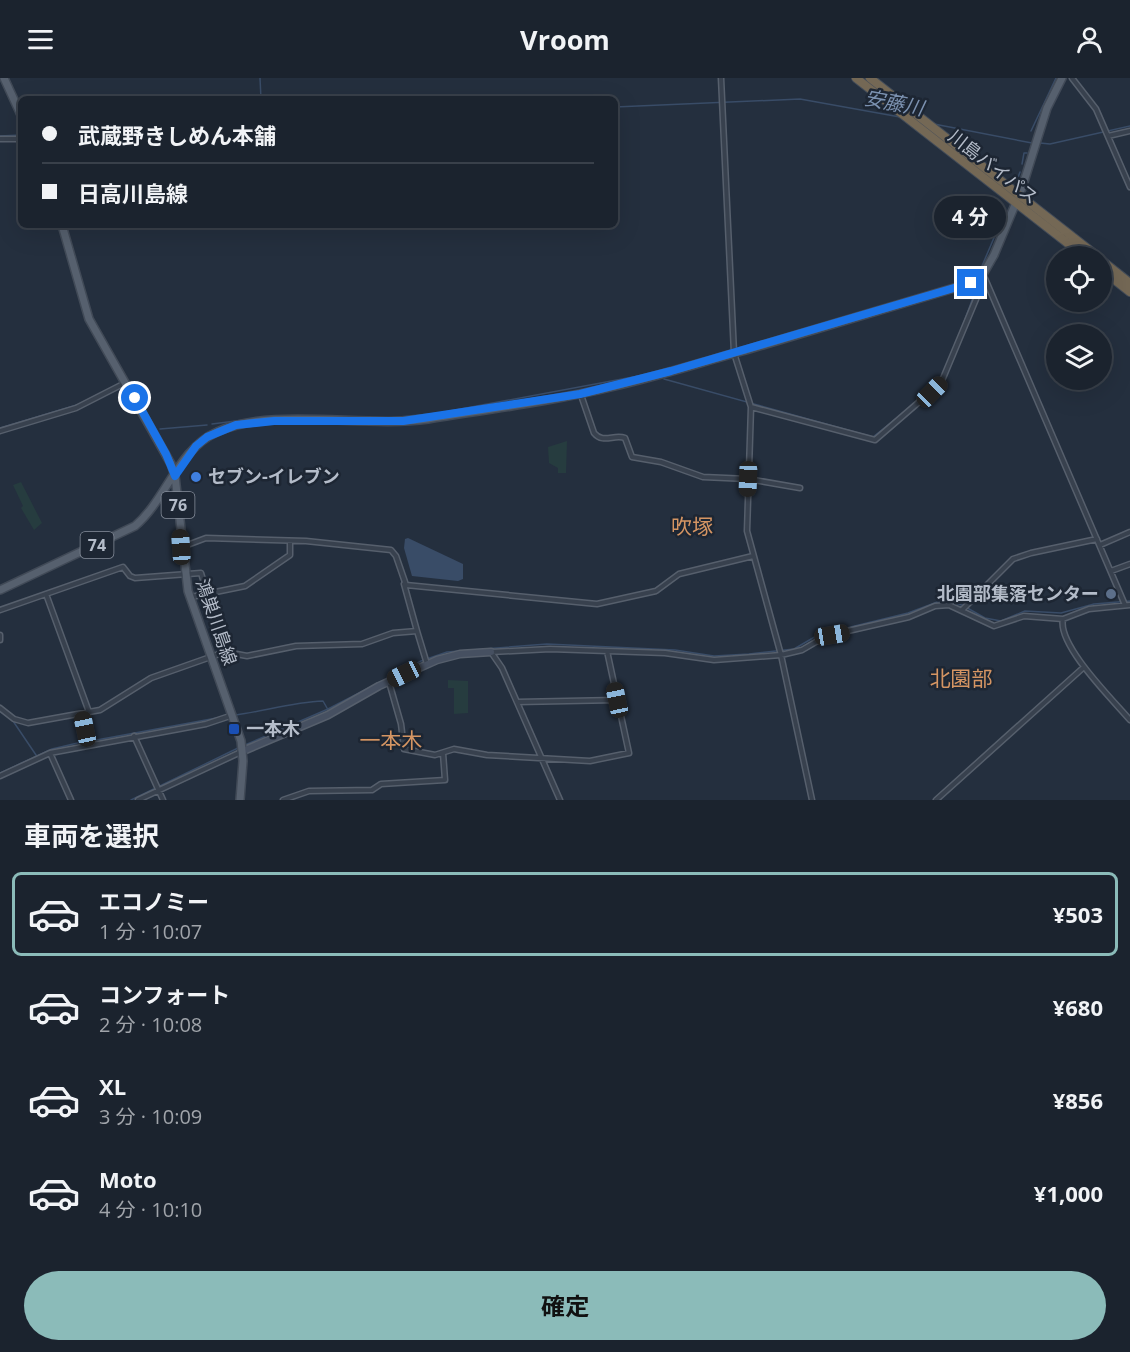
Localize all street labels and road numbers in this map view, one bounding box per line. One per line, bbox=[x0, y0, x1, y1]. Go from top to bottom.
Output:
street label: 川島バイパス bbox=[944, 124, 1043, 209]
road number: 76 bbox=[162, 492, 195, 518]
road number: 74 bbox=[80, 532, 114, 558]
street label: 鴻巣川島線 bbox=[191, 575, 243, 668]

